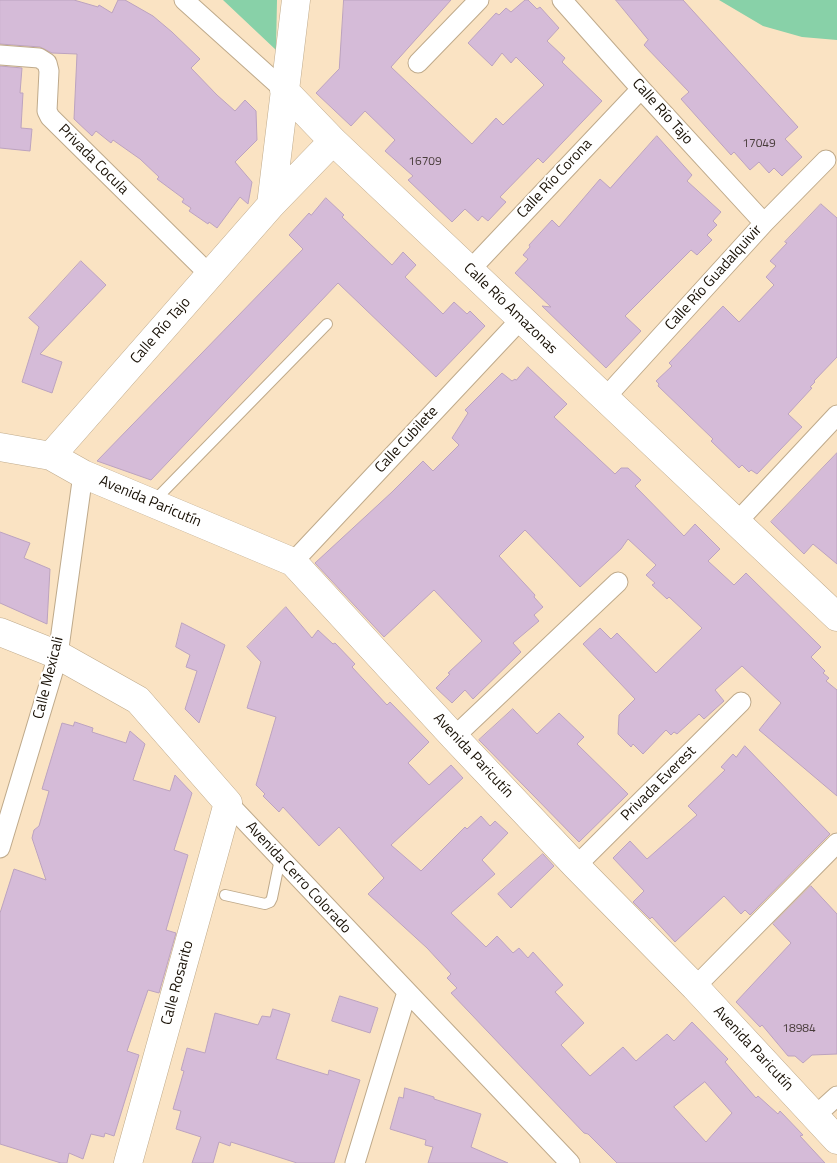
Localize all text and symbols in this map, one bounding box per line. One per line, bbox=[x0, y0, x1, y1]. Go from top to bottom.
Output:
street label: Calle Río Tajo bbox=[628, 75, 696, 149]
street label: Privada Cocula bbox=[54, 121, 132, 199]
street label: Calle Río Corona bbox=[514, 136, 596, 222]
house number: 17049 bbox=[742, 137, 776, 151]
house number: 16709 bbox=[408, 155, 442, 169]
street label: Calle Río Guadalquivir bbox=[662, 222, 766, 334]
street label: Calle Río Amazonas bbox=[459, 260, 561, 358]
street label: Calle Río Tajo bbox=[127, 294, 195, 368]
street label: Calle Cubilete bbox=[372, 403, 442, 477]
street label: Avenida Paricutín bbox=[96, 472, 204, 532]
street label: Calle Mexicali bbox=[30, 635, 68, 721]
street label: Avenida Paricutín bbox=[429, 710, 517, 802]
street label: Privada Everest bbox=[618, 743, 700, 825]
street label: Avenida Cerro Colorado bbox=[242, 818, 354, 938]
street label: Calle Rosarito bbox=[158, 939, 198, 1027]
street label: Avenida Paricutín bbox=[709, 1003, 797, 1095]
house number: 18984 bbox=[782, 1022, 816, 1036]

